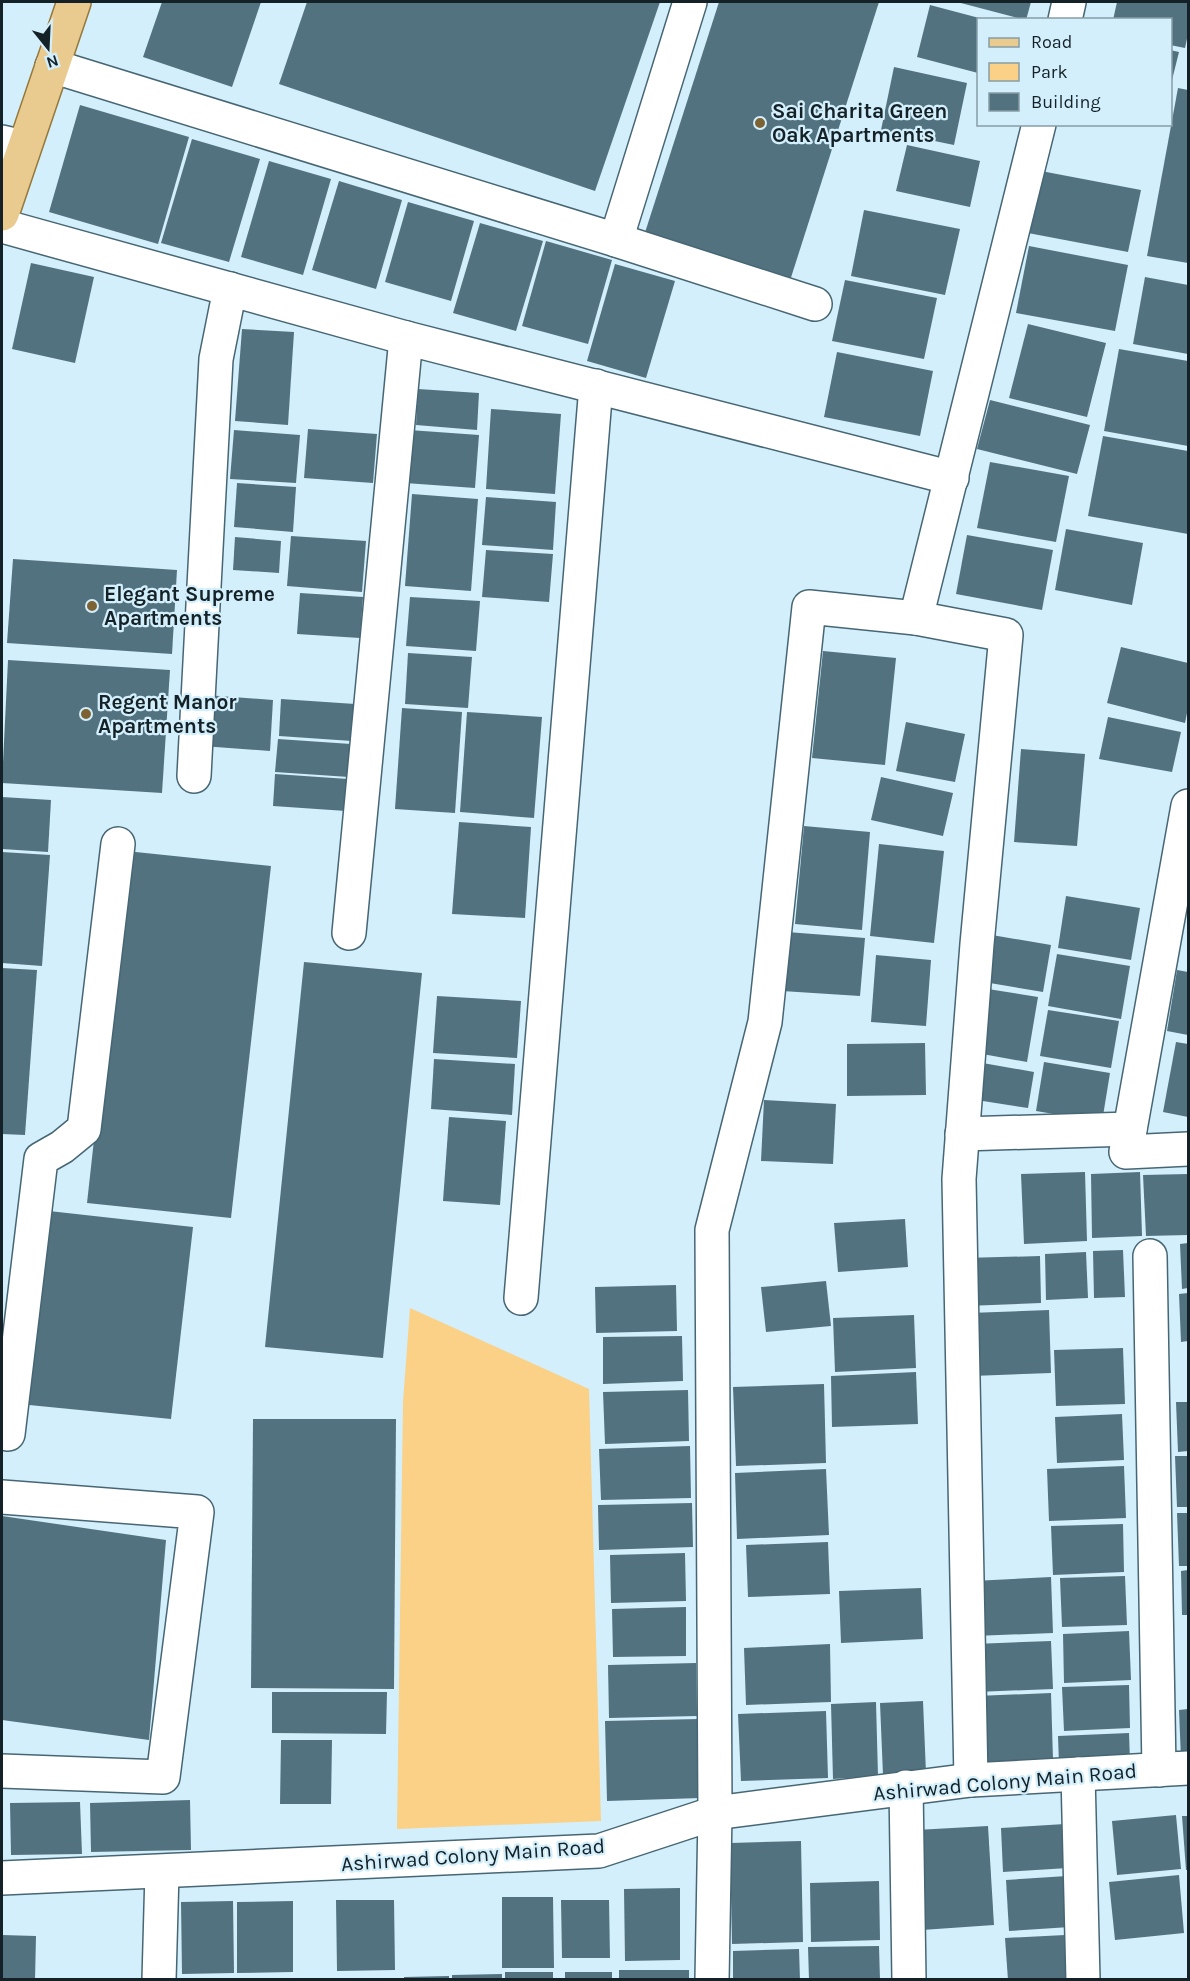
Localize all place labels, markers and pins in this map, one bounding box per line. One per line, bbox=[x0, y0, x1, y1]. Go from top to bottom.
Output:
place label: Sai Charita Green Oak Apartments bbox=[772, 99, 947, 147]
marker: Sai Charita Green Oak Apartments bbox=[753, 116, 767, 130]
place label: Elegant Supreme Apartments bbox=[104, 582, 275, 630]
marker: Elegant Supreme Apartments bbox=[85, 599, 99, 613]
place label: Regent Manor Apartments bbox=[98, 690, 237, 738]
marker: Regent Manor Apartments bbox=[79, 707, 93, 721]

